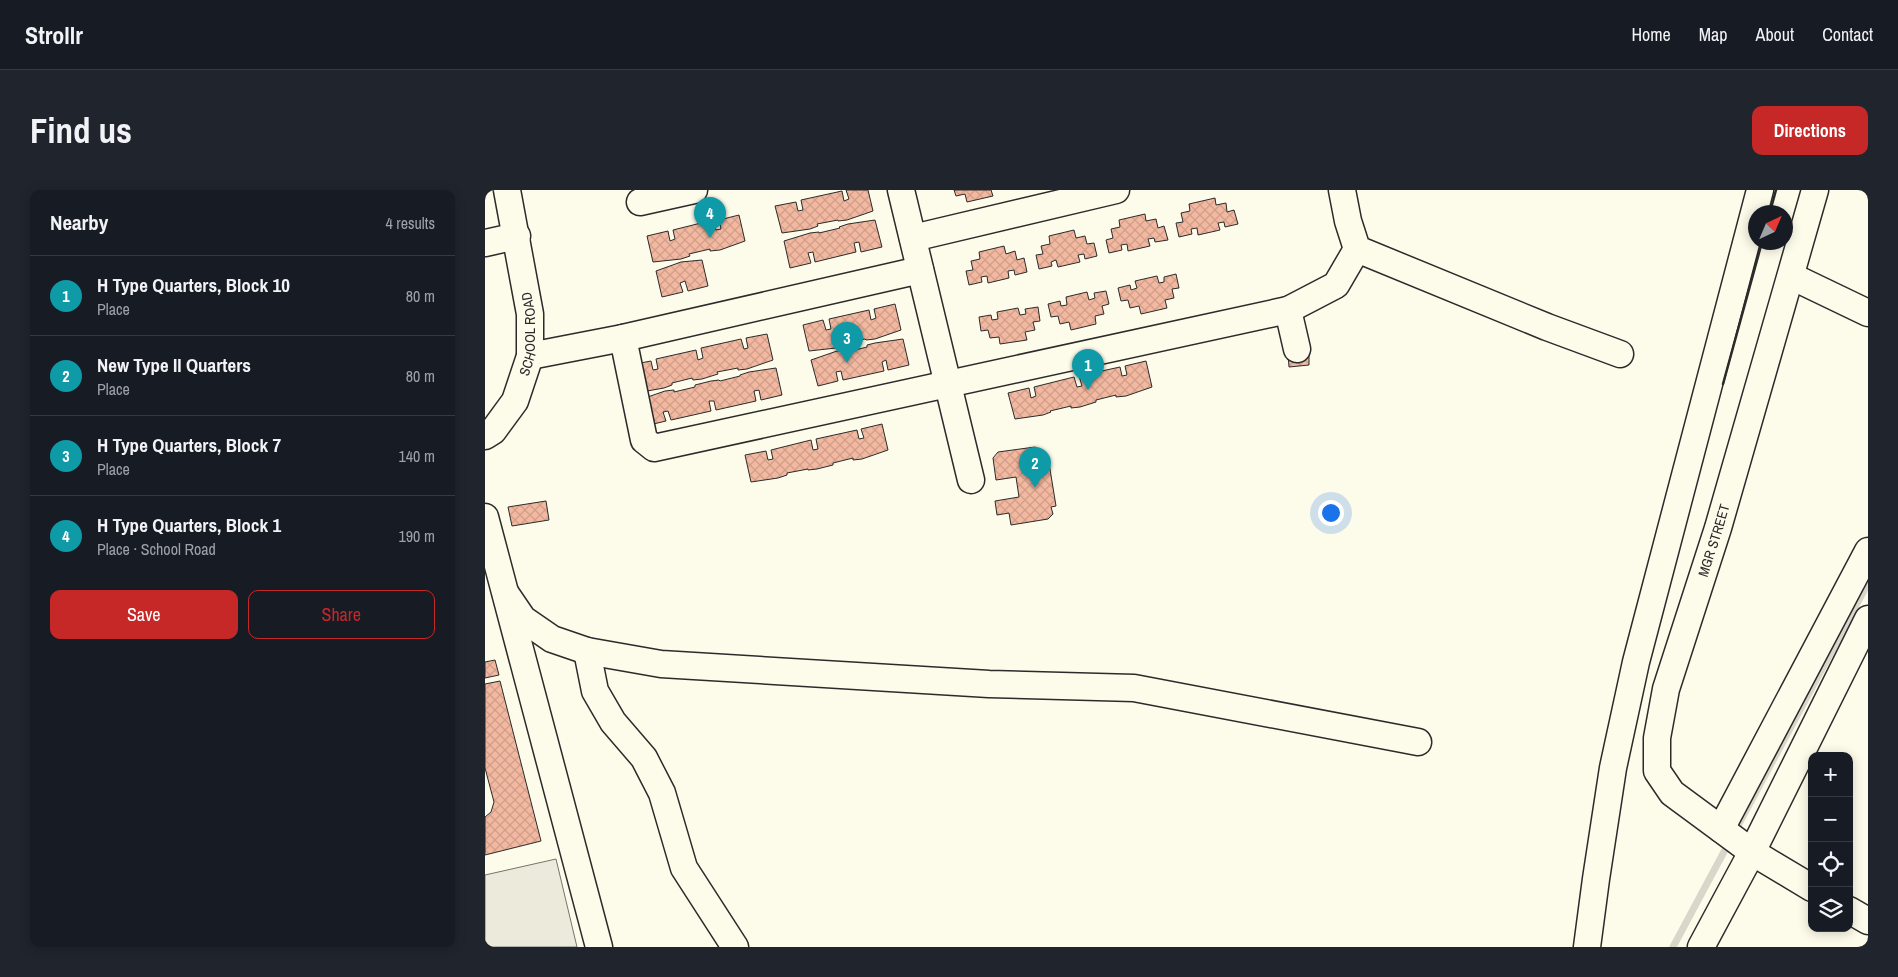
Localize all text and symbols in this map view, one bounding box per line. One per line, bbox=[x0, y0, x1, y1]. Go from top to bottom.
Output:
text: Strollr bbox=[25, 19, 83, 51]
text: Home bbox=[1631, 22, 1671, 47]
text: Map bbox=[1699, 22, 1728, 47]
text: About bbox=[1756, 22, 1794, 47]
text: Contact bbox=[1822, 22, 1873, 47]
button: Directions bbox=[1752, 106, 1868, 155]
text: Find us bbox=[30, 107, 132, 154]
pin: 4 bbox=[694, 197, 726, 238]
north arrow bbox=[1748, 205, 1793, 250]
text: Nearby bbox=[50, 208, 108, 237]
text: 4 results bbox=[385, 212, 435, 234]
text: H Type Quarters, Block 10 bbox=[97, 272, 290, 298]
text: 1 bbox=[62, 285, 70, 307]
text: 80 m bbox=[406, 285, 435, 307]
street label: SCHOOL ROAD bbox=[515, 291, 540, 378]
text: Place bbox=[97, 298, 130, 320]
pin: 3 bbox=[831, 322, 863, 363]
pin: 1 bbox=[1072, 349, 1104, 390]
text: New Type II Quarters bbox=[97, 352, 251, 378]
text: 2 bbox=[62, 365, 70, 387]
text: 80 m bbox=[406, 365, 435, 387]
text: Place bbox=[97, 378, 130, 400]
text: H Type Quarters, Block 7 bbox=[97, 432, 281, 458]
text: 3 bbox=[62, 445, 70, 467]
text: 140 m bbox=[399, 445, 435, 467]
pin: 2 bbox=[1019, 447, 1051, 488]
text: Place bbox=[97, 458, 130, 480]
your location bbox=[1318, 500, 1344, 526]
street label: MGR STREET bbox=[1694, 502, 1733, 579]
text: H Type Quarters, Block 1 bbox=[97, 512, 281, 538]
text: 4 bbox=[62, 525, 70, 547]
text: 190 m bbox=[399, 525, 435, 547]
text: Place · School Road bbox=[97, 538, 216, 560]
button: Save bbox=[50, 590, 238, 639]
button: Share bbox=[248, 590, 435, 639]
map controls bbox=[1808, 752, 1853, 932]
button: + bbox=[1808, 752, 1853, 797]
button: − bbox=[1808, 797, 1853, 842]
button: locate bbox=[1808, 842, 1853, 887]
button: layers bbox=[1808, 887, 1853, 932]

